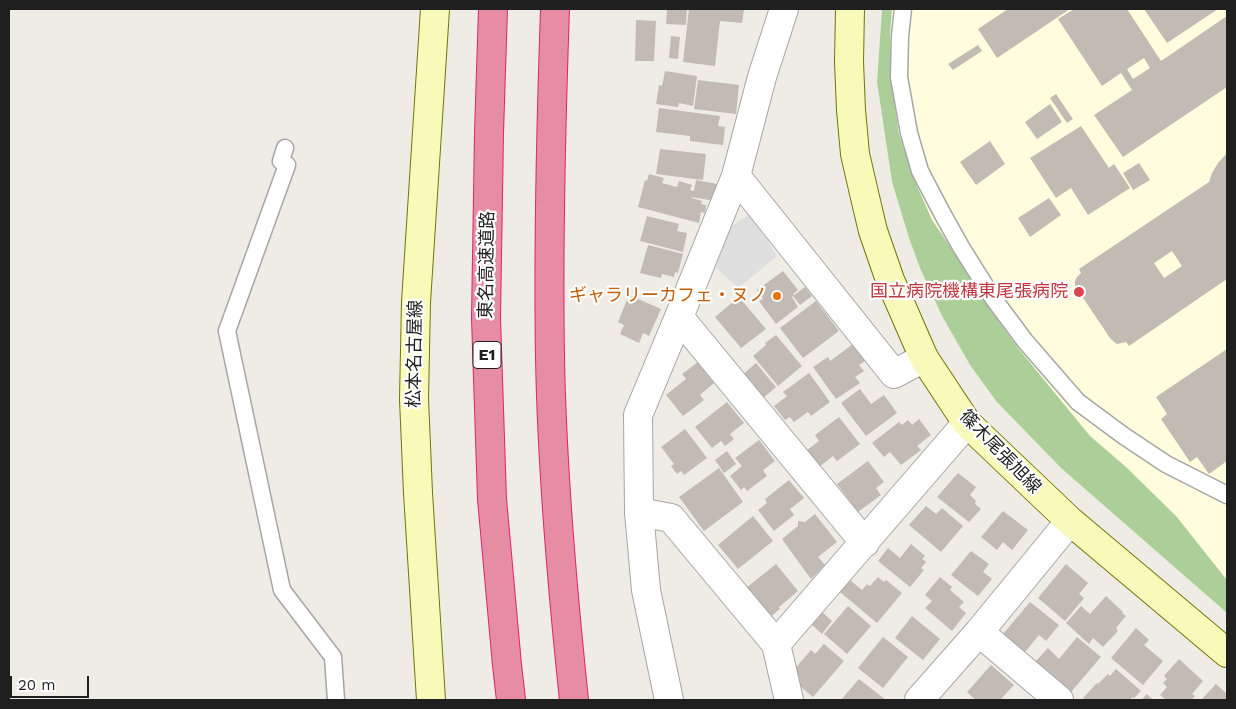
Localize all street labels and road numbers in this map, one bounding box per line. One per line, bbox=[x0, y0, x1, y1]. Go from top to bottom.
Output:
street label: 東名高速道路 bbox=[475, 211, 499, 319]
street label: 松本名古屋線 bbox=[403, 300, 427, 408]
road number: E1 bbox=[473, 342, 501, 368]
street label: 篠木尾張旭線 bbox=[955, 406, 1045, 498]

